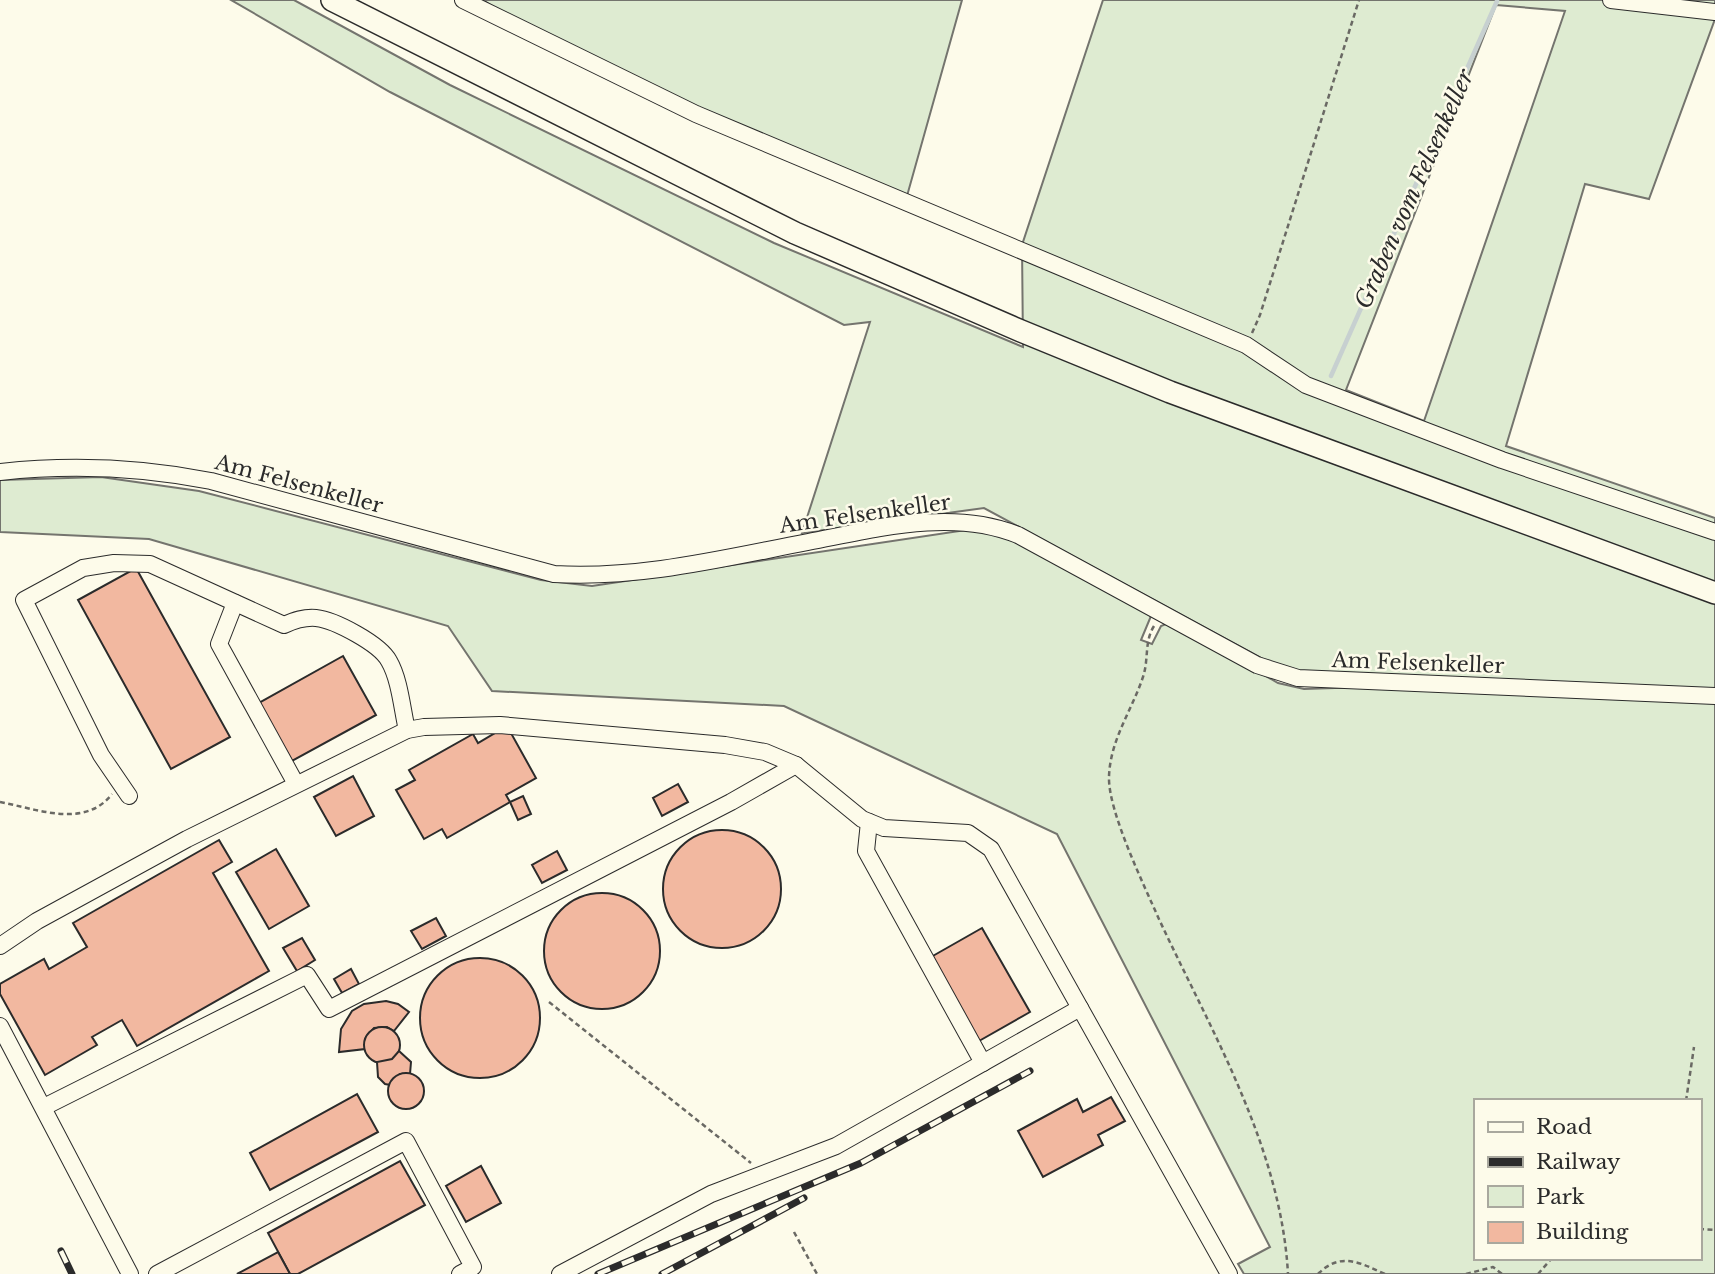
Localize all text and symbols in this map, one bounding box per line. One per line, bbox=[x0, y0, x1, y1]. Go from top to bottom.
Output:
water label: Graben vom Felsenkeller bbox=[1349, 64, 1480, 313]
street label: Am Felsenkeller bbox=[211, 449, 386, 519]
street label: Am Felsenkeller bbox=[777, 489, 952, 539]
street label: Am Felsenkeller bbox=[1330, 647, 1505, 679]
legend bbox=[1474, 1099, 1701, 1260]
text: Road bbox=[1536, 1114, 1592, 1140]
text: Railway bbox=[1536, 1149, 1621, 1175]
text: Park bbox=[1536, 1184, 1585, 1210]
text: Building bbox=[1536, 1219, 1629, 1245]

